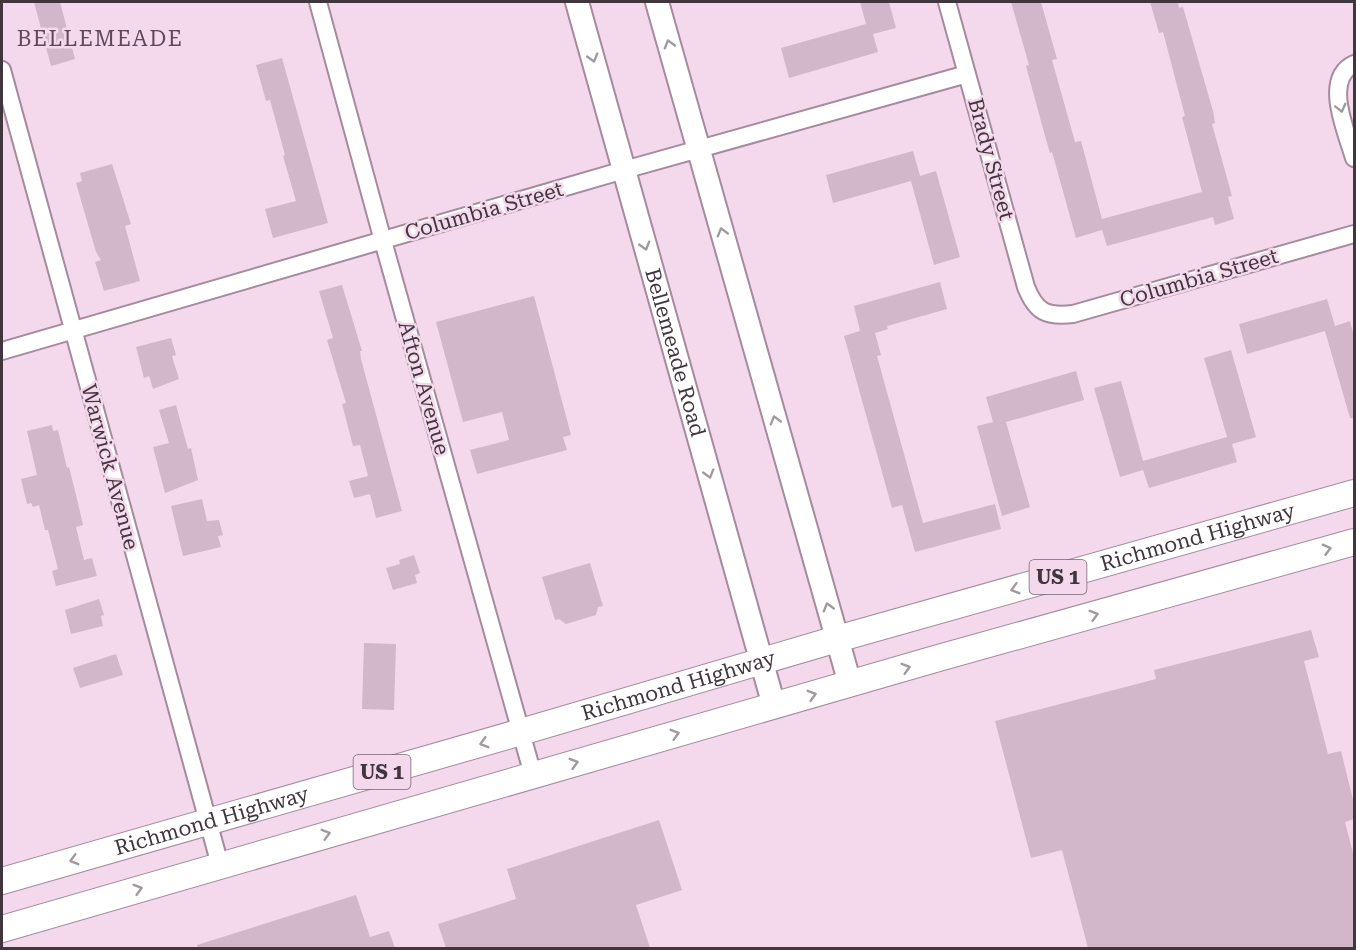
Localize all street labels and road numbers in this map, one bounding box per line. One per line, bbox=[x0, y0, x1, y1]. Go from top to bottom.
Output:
street label: Brady Street bbox=[963, 95, 1019, 223]
street label: Columbia Street bbox=[402, 177, 566, 245]
street label: Columbia Street bbox=[1117, 244, 1281, 312]
street label: Bellemeade Road bbox=[640, 266, 710, 440]
street label: Afton Avenue bbox=[393, 318, 455, 458]
street label: Warwick Avenue bbox=[76, 382, 144, 552]
street label: Richmond Highway bbox=[1098, 498, 1298, 576]
road number: US 1 bbox=[1030, 560, 1086, 594]
street label: Richmond Highway bbox=[579, 646, 779, 726]
road number: US 1 bbox=[354, 755, 410, 789]
street label: Richmond Highway bbox=[112, 781, 312, 860]

